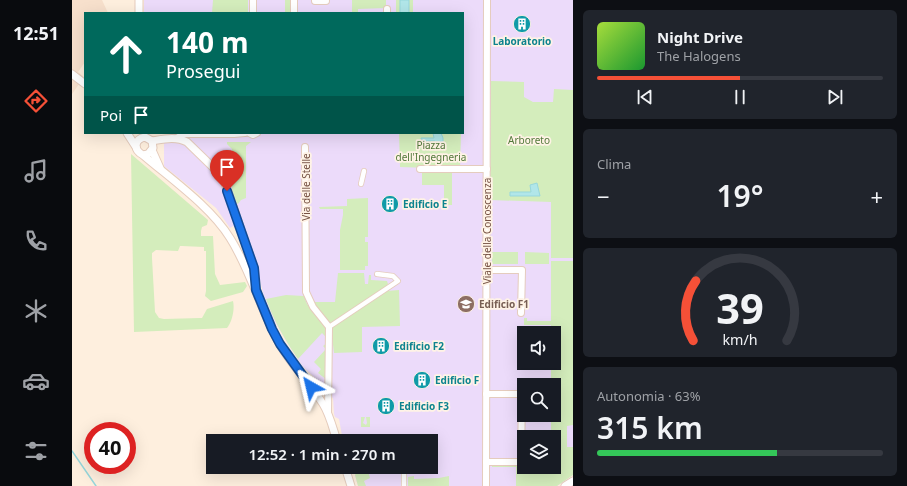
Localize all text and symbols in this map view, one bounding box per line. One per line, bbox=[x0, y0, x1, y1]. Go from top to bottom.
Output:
building icon: Laboratorio bbox=[512, 14, 532, 34]
text: 12:51 bbox=[13, 21, 59, 45]
text: 140 m bbox=[166, 23, 249, 61]
text: Night Drive bbox=[657, 27, 743, 47]
icon: ahead bbox=[100, 28, 152, 80]
place label: Laboratorio bbox=[493, 34, 551, 48]
text: The Halogens bbox=[657, 47, 741, 65]
text: Prosegui bbox=[166, 59, 240, 83]
icon: previous bbox=[634, 86, 656, 108]
icon: pause bbox=[729, 86, 751, 108]
icon: next bbox=[824, 86, 846, 108]
icon: directions bbox=[22, 87, 50, 115]
icon: arrive bbox=[130, 104, 152, 126]
text: Poi bbox=[100, 105, 122, 125]
park label: Arboreto bbox=[508, 133, 550, 147]
park label: Piazza dell'Ingegneria bbox=[396, 138, 466, 164]
pin bbox=[210, 150, 244, 191]
street label: Via delle Stelle bbox=[299, 153, 313, 221]
text: Clima bbox=[597, 155, 631, 173]
icon: arrive bbox=[216, 156, 238, 178]
icon: music bbox=[22, 157, 50, 185]
text: 19° bbox=[716, 175, 764, 216]
street label: Viale della Conoscenza bbox=[480, 178, 494, 284]
text: − bbox=[597, 181, 610, 211]
text: + bbox=[870, 181, 883, 211]
building icon: Edificio E bbox=[380, 194, 400, 214]
place label: Edificio E bbox=[403, 197, 448, 211]
icon: phone bbox=[22, 227, 50, 255]
text: 39 bbox=[716, 279, 764, 335]
school or university icon: Edificio F1 bbox=[456, 294, 476, 314]
icon: climate bbox=[22, 297, 50, 325]
place label: Edificio F1 bbox=[479, 297, 529, 311]
map controls bbox=[517, 326, 561, 474]
button: sound bbox=[517, 326, 561, 370]
text: km/h bbox=[722, 329, 758, 348]
building icon: Edificio F2 bbox=[371, 336, 391, 356]
place label: Edificio F2 bbox=[394, 339, 444, 353]
position arrow bbox=[290, 366, 332, 408]
icon: car bbox=[22, 367, 50, 395]
building icon: Edificio F bbox=[412, 370, 432, 390]
place label: Edificio F bbox=[435, 373, 479, 387]
button: search bbox=[517, 378, 561, 422]
text: Autonomia · 63% bbox=[597, 387, 701, 405]
building icon: Edificio F3 bbox=[376, 396, 396, 416]
place label: Edificio F3 bbox=[399, 399, 449, 413]
text: 315 km bbox=[597, 407, 703, 448]
speed limit sign: 40 bbox=[84, 422, 136, 474]
button: layers bbox=[517, 430, 561, 474]
icon: filters bbox=[22, 437, 50, 465]
text: 12:52 · 1 min · 270 m bbox=[248, 444, 396, 464]

